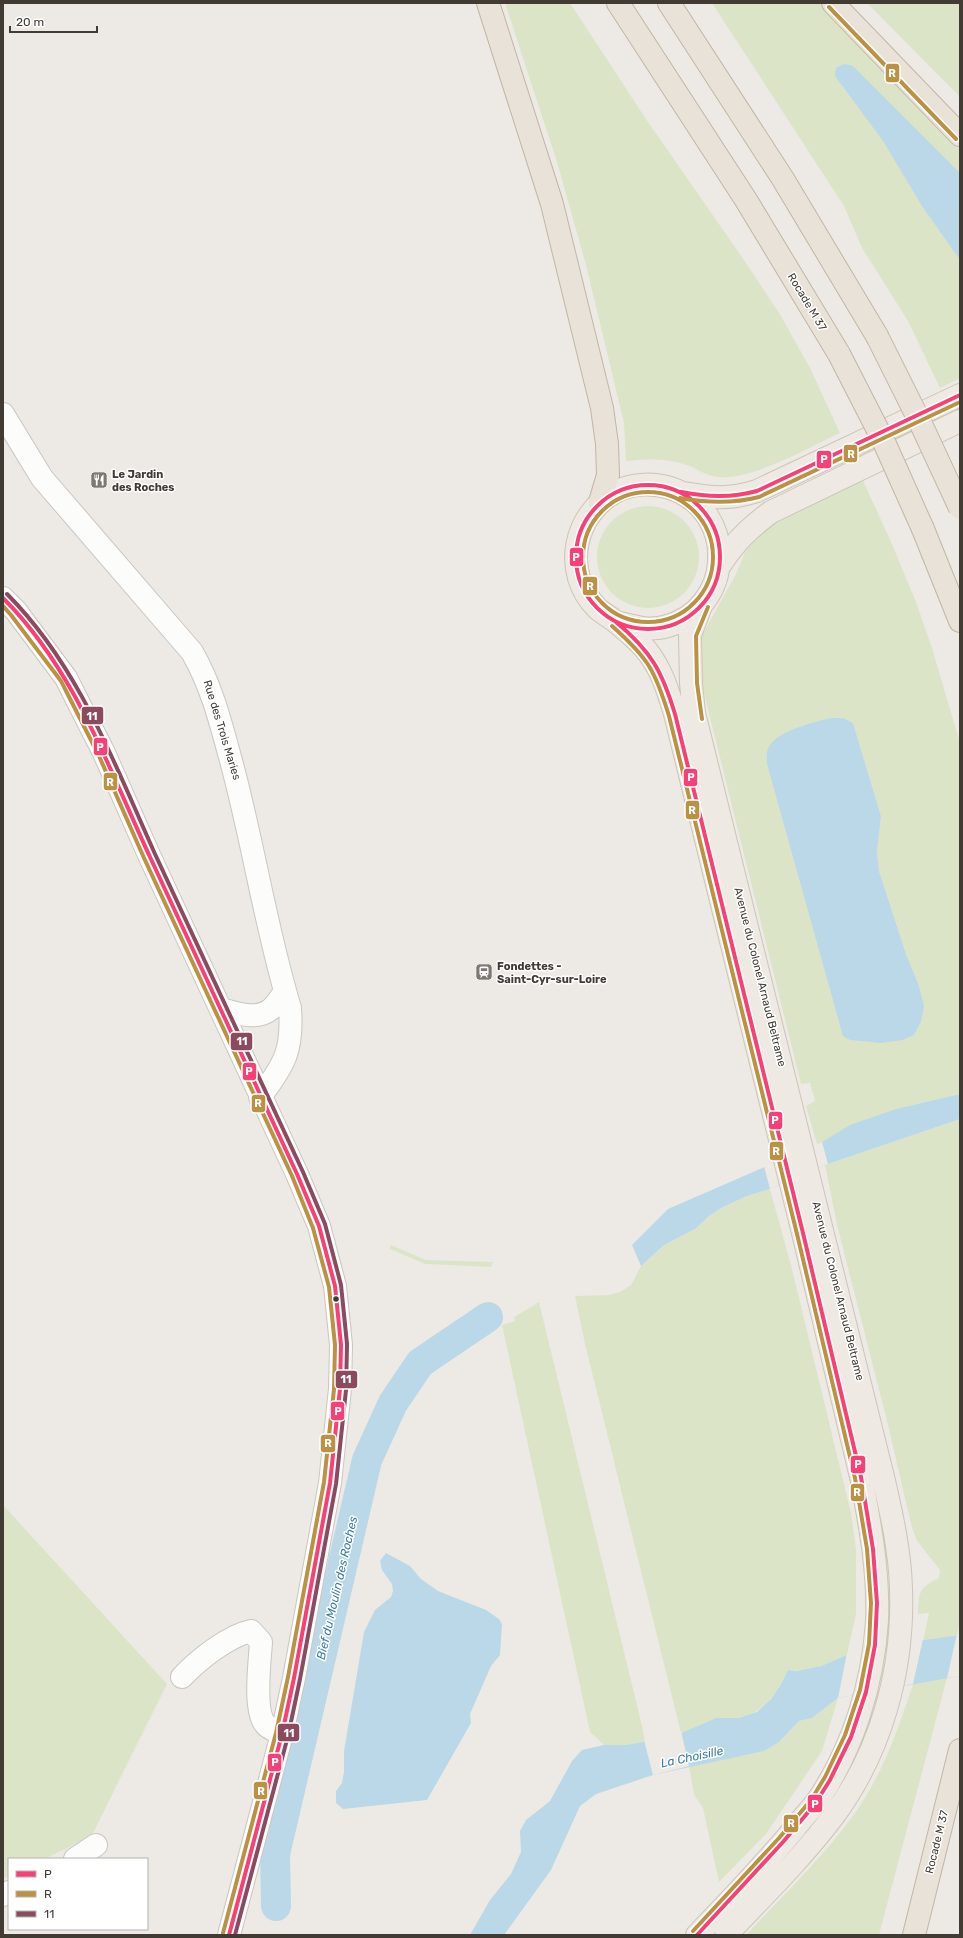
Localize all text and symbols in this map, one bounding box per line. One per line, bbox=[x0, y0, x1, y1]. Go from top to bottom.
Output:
scale bar bbox=[10, 8, 97, 34]
text: 20 m bbox=[16, 15, 44, 29]
line badge: R bbox=[885, 63, 900, 83]
text: R bbox=[888, 67, 896, 80]
street label: Rocade M 37 bbox=[785, 271, 829, 333]
line badge: R bbox=[843, 444, 858, 463]
text: R bbox=[847, 448, 855, 461]
line badge: P bbox=[816, 450, 832, 469]
text: P bbox=[820, 453, 828, 466]
place label: Le Jardin des Roches bbox=[112, 468, 174, 494]
restaurant icon: Le Jardin des Roches bbox=[89, 470, 109, 490]
line badge: P bbox=[569, 547, 584, 567]
text: P bbox=[572, 551, 580, 564]
line badge: R bbox=[582, 576, 598, 596]
text: R bbox=[586, 580, 594, 593]
street label: Rue des Trois Maries bbox=[201, 679, 243, 782]
line badge: 11 bbox=[81, 706, 104, 725]
text: 11 bbox=[87, 710, 97, 723]
line badge: P bbox=[93, 737, 108, 756]
text: P bbox=[96, 741, 104, 754]
line badge: P bbox=[683, 768, 698, 787]
text: P bbox=[687, 771, 695, 784]
line badge: R bbox=[103, 772, 118, 791]
text: R bbox=[106, 776, 114, 789]
line badge: R bbox=[685, 800, 700, 820]
text: R bbox=[688, 804, 696, 817]
street label: Avenue du Colonel Arnaud Beltrame bbox=[731, 886, 789, 1068]
place label: Fondettes - Saint-Cyr-sur-Loire bbox=[497, 960, 607, 986]
station icon: Fondettes - Saint-Cyr-sur-Loire bbox=[474, 962, 494, 982]
line badge: 11 bbox=[230, 1032, 253, 1051]
text: 11 bbox=[237, 1035, 247, 1048]
line badge: P bbox=[242, 1062, 257, 1081]
text: P bbox=[245, 1065, 253, 1078]
line badge: R bbox=[251, 1094, 266, 1113]
text: R bbox=[254, 1097, 262, 1110]
line badge: P bbox=[768, 1111, 783, 1130]
text: P bbox=[771, 1114, 779, 1127]
line badge: R bbox=[769, 1141, 784, 1161]
text: R bbox=[772, 1145, 780, 1158]
street label: Avenue du Colonel Arnaud Beltrame bbox=[809, 1200, 867, 1382]
unlabelled marker bbox=[331, 1294, 341, 1304]
line badge: 11 bbox=[335, 1370, 358, 1389]
text: 11 bbox=[341, 1373, 351, 1386]
line badge: P bbox=[330, 1401, 345, 1421]
text: P bbox=[334, 1405, 342, 1418]
line badge: R bbox=[320, 1434, 336, 1453]
text: R bbox=[324, 1437, 332, 1450]
line badge: P bbox=[850, 1455, 866, 1474]
text: P bbox=[854, 1458, 862, 1471]
line badge: R bbox=[850, 1483, 865, 1502]
text: R bbox=[853, 1486, 861, 1499]
water label: Bief du Moulin des Roches bbox=[314, 1515, 360, 1661]
line badge: 11 bbox=[277, 1723, 300, 1742]
text: 11 bbox=[284, 1727, 294, 1740]
water label: La Choisille bbox=[660, 1744, 725, 1770]
line badge: P bbox=[267, 1753, 282, 1772]
text: P bbox=[271, 1756, 279, 1769]
line badge: R bbox=[253, 1781, 268, 1800]
text: R bbox=[257, 1785, 265, 1798]
line badge: P bbox=[807, 1794, 823, 1813]
text: P bbox=[811, 1798, 819, 1811]
street label: Rocade M 37 bbox=[923, 1809, 951, 1875]
line badge: R bbox=[783, 1814, 799, 1833]
text: R bbox=[787, 1817, 795, 1830]
legend bbox=[8, 1858, 148, 1930]
text: P bbox=[44, 1867, 52, 1881]
text: R bbox=[44, 1887, 52, 1901]
text: 11 bbox=[44, 1907, 54, 1921]

